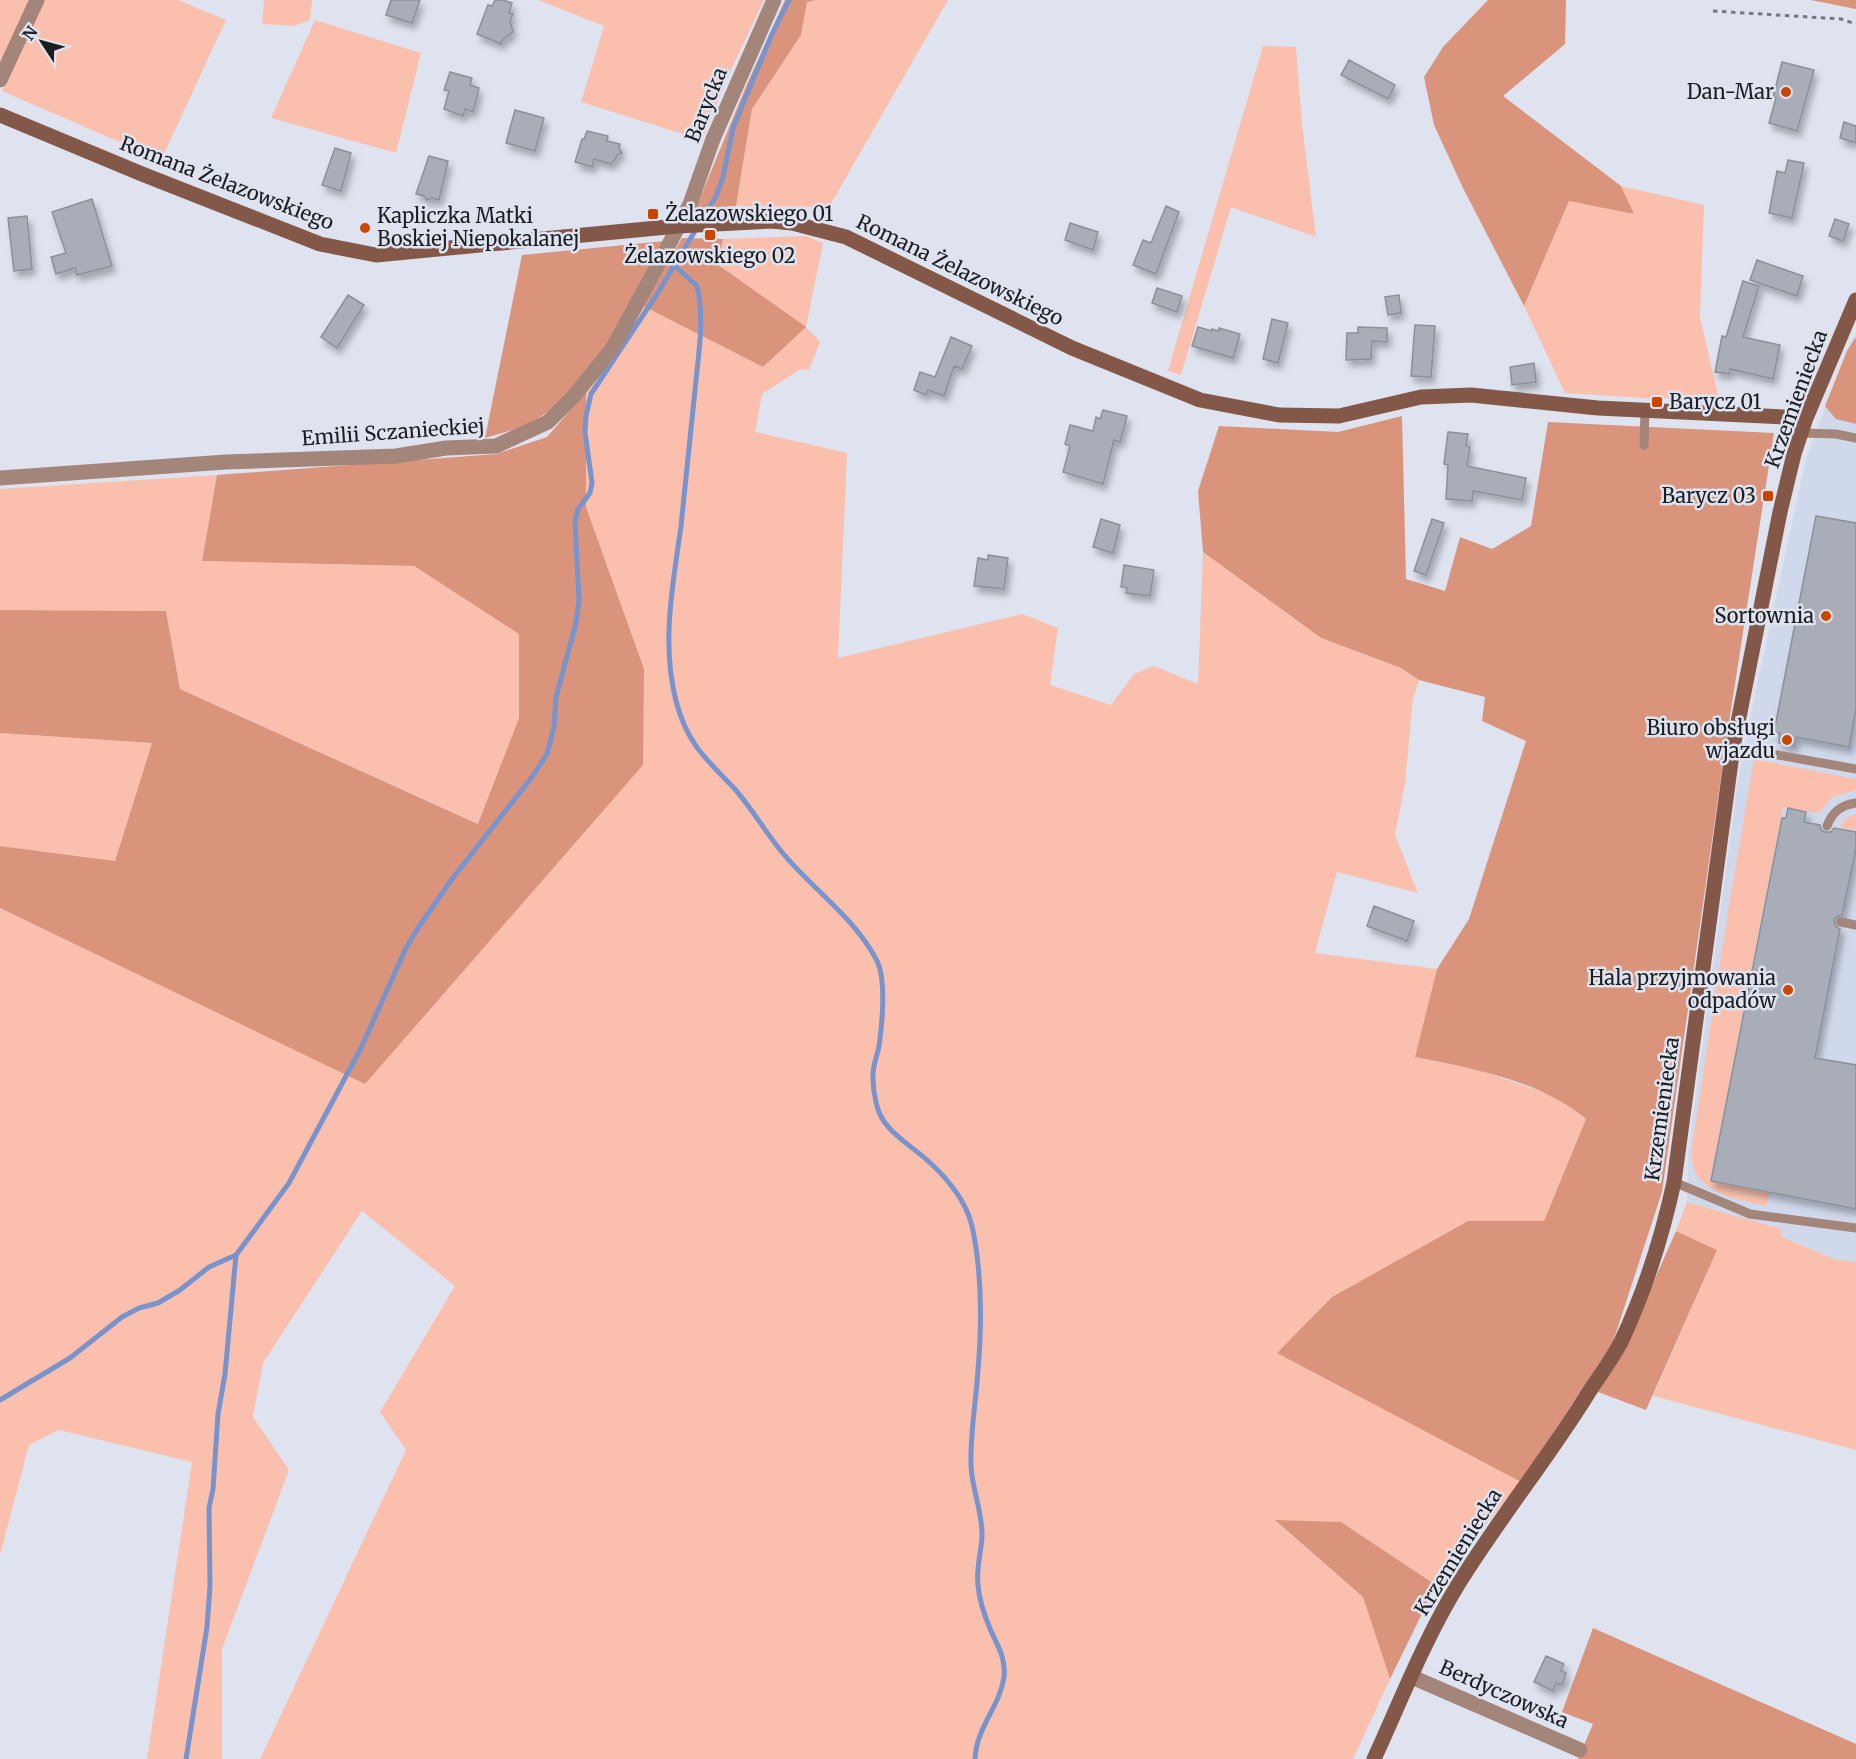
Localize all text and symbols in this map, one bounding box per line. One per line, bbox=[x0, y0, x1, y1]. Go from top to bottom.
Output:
north arrow bbox=[12, 12, 72, 72]
text: N bbox=[18, 22, 42, 44]
street label: Barycka bbox=[679, 63, 732, 146]
place label: Dan-Mar bbox=[1687, 79, 1774, 104]
marker: Dan-Mar bbox=[1779, 85, 1793, 99]
street label: Romana Żelazowskiego bbox=[117, 130, 338, 235]
place label: Żelazowskiego 01 bbox=[665, 201, 833, 226]
place label: Kapliczka Matki Boskiej Niepokalanej bbox=[377, 203, 579, 251]
marker: Żelazowskiego 01 bbox=[646, 207, 660, 221]
street label: Romana Żelazowskiego bbox=[853, 209, 1068, 331]
marker: Kapliczka Matki Boskiej Niepokalanej bbox=[358, 221, 372, 235]
marker: Żelazowskiego 02 bbox=[703, 228, 717, 242]
place label: Żelazowskiego 02 bbox=[624, 243, 796, 268]
street label: Krzemieniecka bbox=[1759, 326, 1832, 471]
place label: Barycz 01 bbox=[1669, 389, 1761, 414]
marker: Barycz 01 bbox=[1650, 395, 1664, 409]
street label: Emilii Sczanieckiej bbox=[301, 413, 485, 450]
place label: Barycz 03 bbox=[1661, 483, 1756, 508]
marker: Barycz 03 bbox=[1761, 489, 1775, 503]
place label: Sortownia bbox=[1715, 603, 1814, 628]
marker: Sortownia bbox=[1819, 609, 1833, 623]
place label: Biuro obsługi wjazdu bbox=[1647, 715, 1775, 763]
marker: Biuro obsługi wjazdu bbox=[1780, 733, 1794, 747]
place label: Hala przyjmowania odpadów bbox=[1588, 965, 1777, 1013]
marker: Hala przyjmowania odpadów bbox=[1781, 983, 1795, 997]
street label: Krzemieniecka bbox=[1639, 1035, 1684, 1182]
street label: Krzemieniecka bbox=[1409, 1483, 1507, 1620]
street label: Berdyczowska bbox=[1436, 1654, 1573, 1733]

